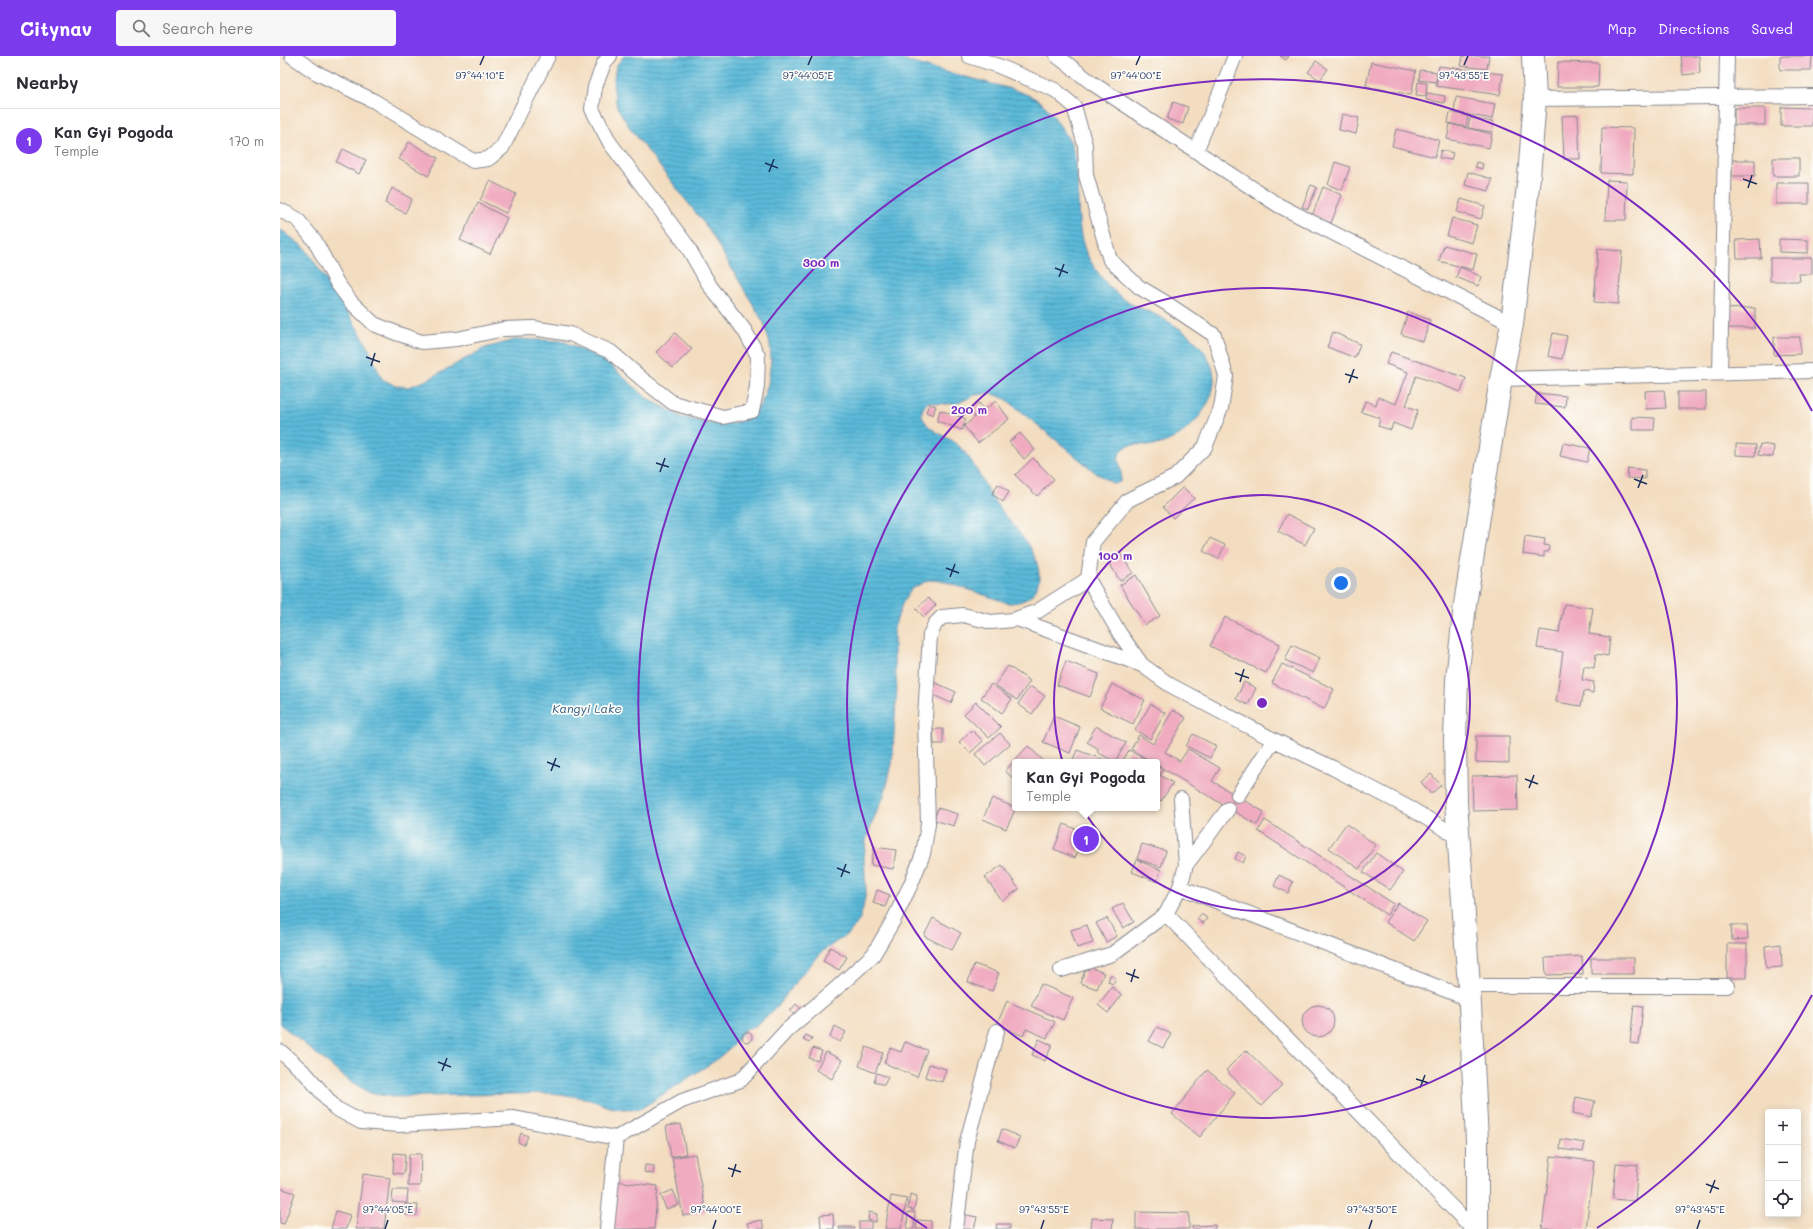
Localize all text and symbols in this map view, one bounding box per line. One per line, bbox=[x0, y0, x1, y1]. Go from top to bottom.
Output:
search box bbox=[116, 10, 396, 46]
text: Citynav bbox=[20, 16, 92, 41]
icon: search bbox=[130, 17, 152, 39]
text: Search here bbox=[162, 18, 253, 38]
text: Map bbox=[1608, 19, 1636, 38]
text: Directions bbox=[1658, 19, 1729, 38]
text: Saved bbox=[1751, 19, 1793, 38]
text: 97°44'10"E bbox=[455, 68, 505, 82]
text: 97°44'05"E bbox=[783, 68, 834, 82]
text: 97°44'00"E bbox=[1111, 68, 1162, 82]
text: 97°43'55"E bbox=[1439, 68, 1489, 82]
text: Nearby bbox=[16, 71, 78, 93]
text: Kan Gyi Pogoda bbox=[54, 122, 173, 142]
text: 1 bbox=[26, 132, 32, 149]
text: 170 m bbox=[228, 132, 264, 149]
text: Temple bbox=[54, 142, 99, 159]
text: 300 m bbox=[803, 254, 839, 270]
text: 200 m bbox=[951, 401, 987, 417]
text: 100 m bbox=[1098, 547, 1132, 563]
your location bbox=[1331, 573, 1351, 593]
centre of rings bbox=[1255, 696, 1269, 710]
water label: Kangyi Lake bbox=[552, 700, 622, 716]
popup bbox=[1012, 759, 1160, 811]
text: Kan Gyi Pogoda bbox=[1026, 767, 1146, 787]
text: Temple bbox=[1026, 787, 1071, 804]
pin: 1 bbox=[1073, 824, 1099, 854]
map controls bbox=[1765, 1109, 1801, 1217]
button: + bbox=[1765, 1109, 1801, 1145]
button: − bbox=[1765, 1145, 1801, 1181]
button: locate bbox=[1765, 1181, 1801, 1217]
text: 97°44'05"E bbox=[363, 1202, 414, 1216]
text: 97°44'00"E bbox=[691, 1202, 742, 1216]
text: 97°43'55"E bbox=[1019, 1202, 1069, 1216]
text: 97°43'50"E bbox=[1347, 1202, 1398, 1216]
text: 97°43'45"E bbox=[1675, 1202, 1725, 1216]

